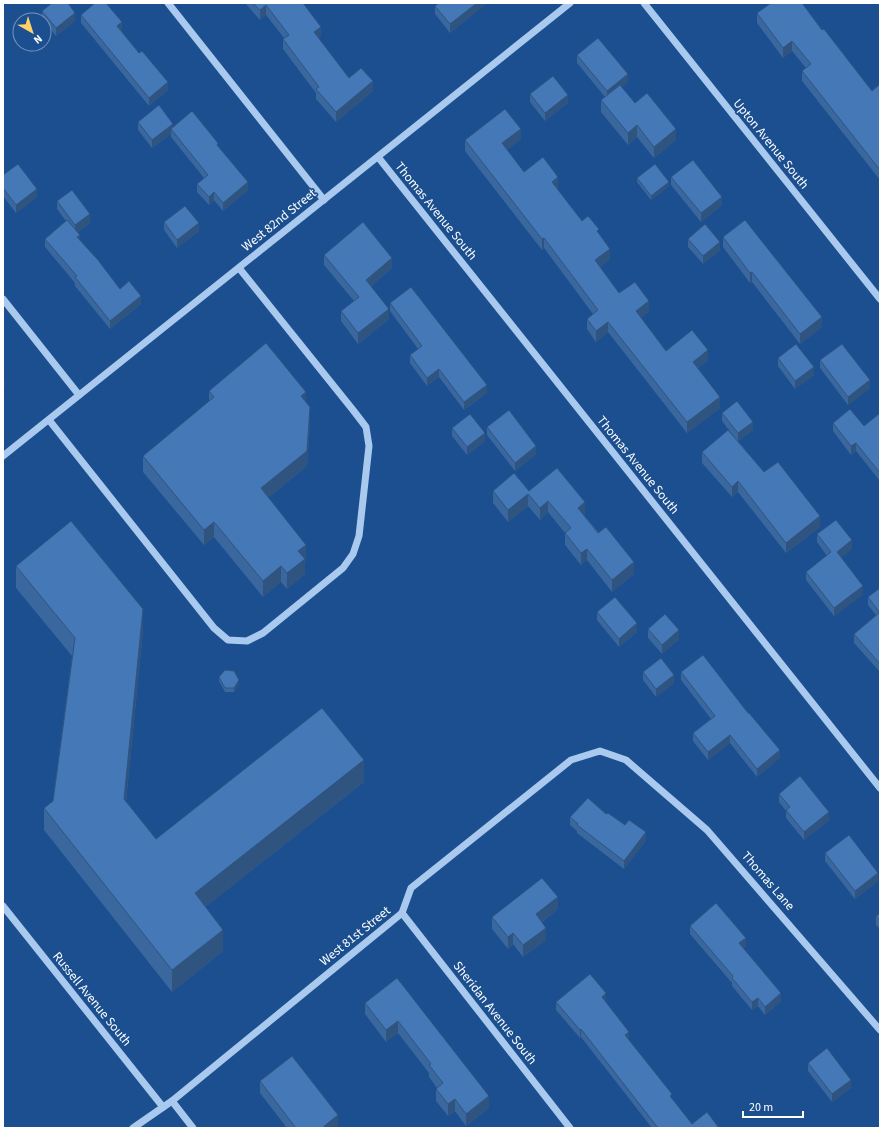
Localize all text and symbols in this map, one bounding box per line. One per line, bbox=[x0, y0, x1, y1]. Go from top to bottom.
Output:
north arrow bbox=[12, 12, 52, 52]
text: N bbox=[30, 31, 46, 48]
street label: Upton Avenue South bbox=[729, 95, 813, 193]
street label: Thomas Avenue South bbox=[391, 158, 481, 264]
street label: West 82nd Street bbox=[238, 184, 321, 256]
street label: Thomas Avenue South bbox=[593, 412, 683, 518]
street label: Thomas Lane bbox=[737, 848, 799, 914]
street label: West 81st Street bbox=[316, 901, 395, 970]
street label: Russell Avenue South bbox=[48, 948, 136, 1050]
street label: Sheridan Avenue South bbox=[449, 957, 541, 1069]
scale bar bbox=[743, 1093, 803, 1119]
text: 20 m bbox=[749, 1099, 773, 1116]

